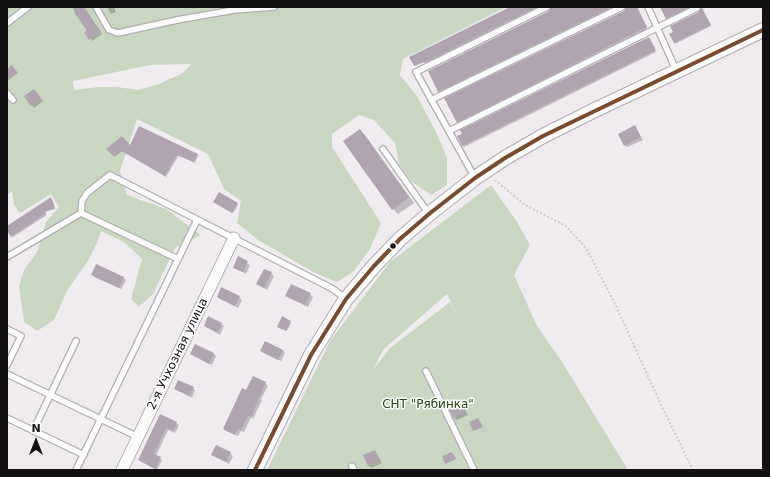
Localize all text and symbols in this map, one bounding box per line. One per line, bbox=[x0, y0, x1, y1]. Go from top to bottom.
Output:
unlabelled marker bbox=[388, 241, 398, 251]
street label: 2-я Учхозная улица bbox=[145, 296, 211, 412]
park label: СНТ "Рябинка" bbox=[382, 398, 474, 412]
north arrow bbox=[16, 421, 56, 461]
text: N bbox=[31, 422, 41, 435]

